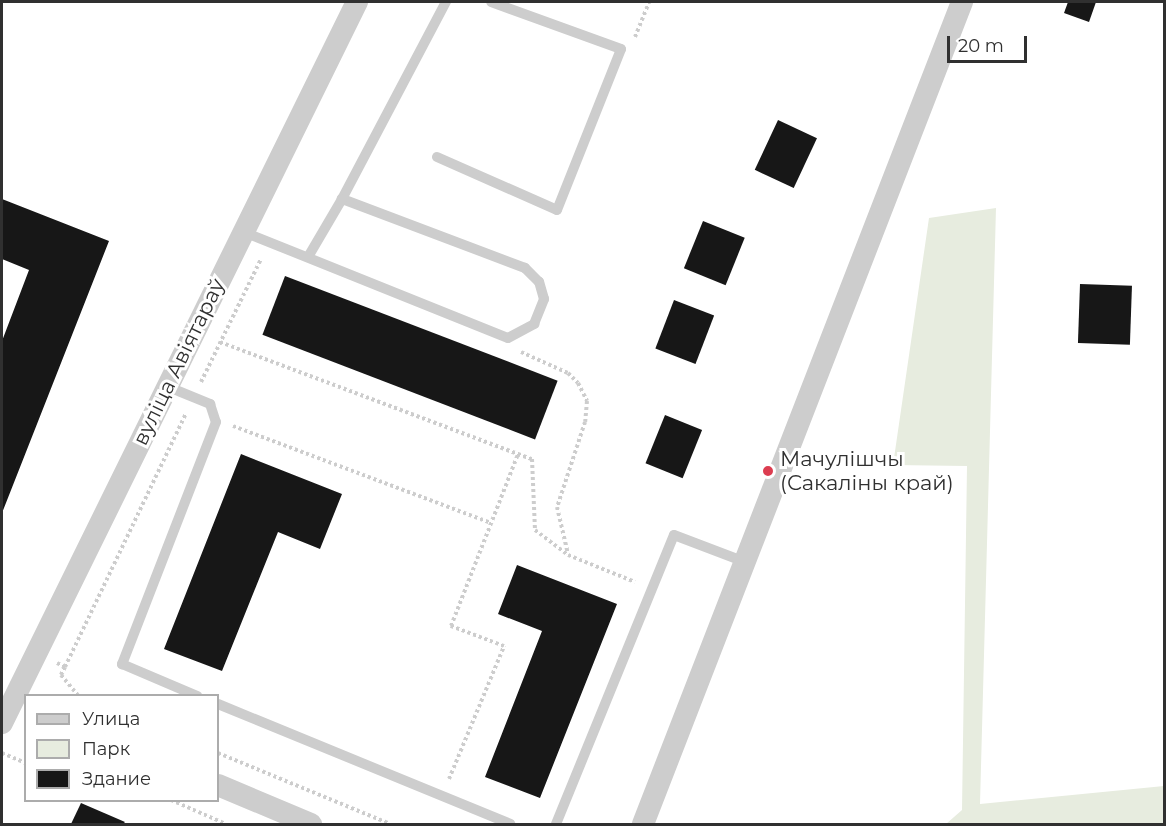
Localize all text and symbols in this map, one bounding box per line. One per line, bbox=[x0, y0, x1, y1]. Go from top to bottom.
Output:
scale bar bbox=[950, 24, 1030, 62]
text: 20 m bbox=[958, 35, 1004, 57]
street label: вуліца Авіятараў bbox=[128, 274, 230, 450]
place label: Мачулішчы (Сакаліны край) bbox=[780, 446, 954, 496]
marker: Мачулішчы (Сакаліны край) bbox=[761, 464, 775, 478]
legend bbox=[24, 694, 219, 802]
text: Улица bbox=[82, 708, 140, 730]
text: Парк bbox=[82, 738, 130, 760]
text: Здание bbox=[82, 768, 151, 790]

